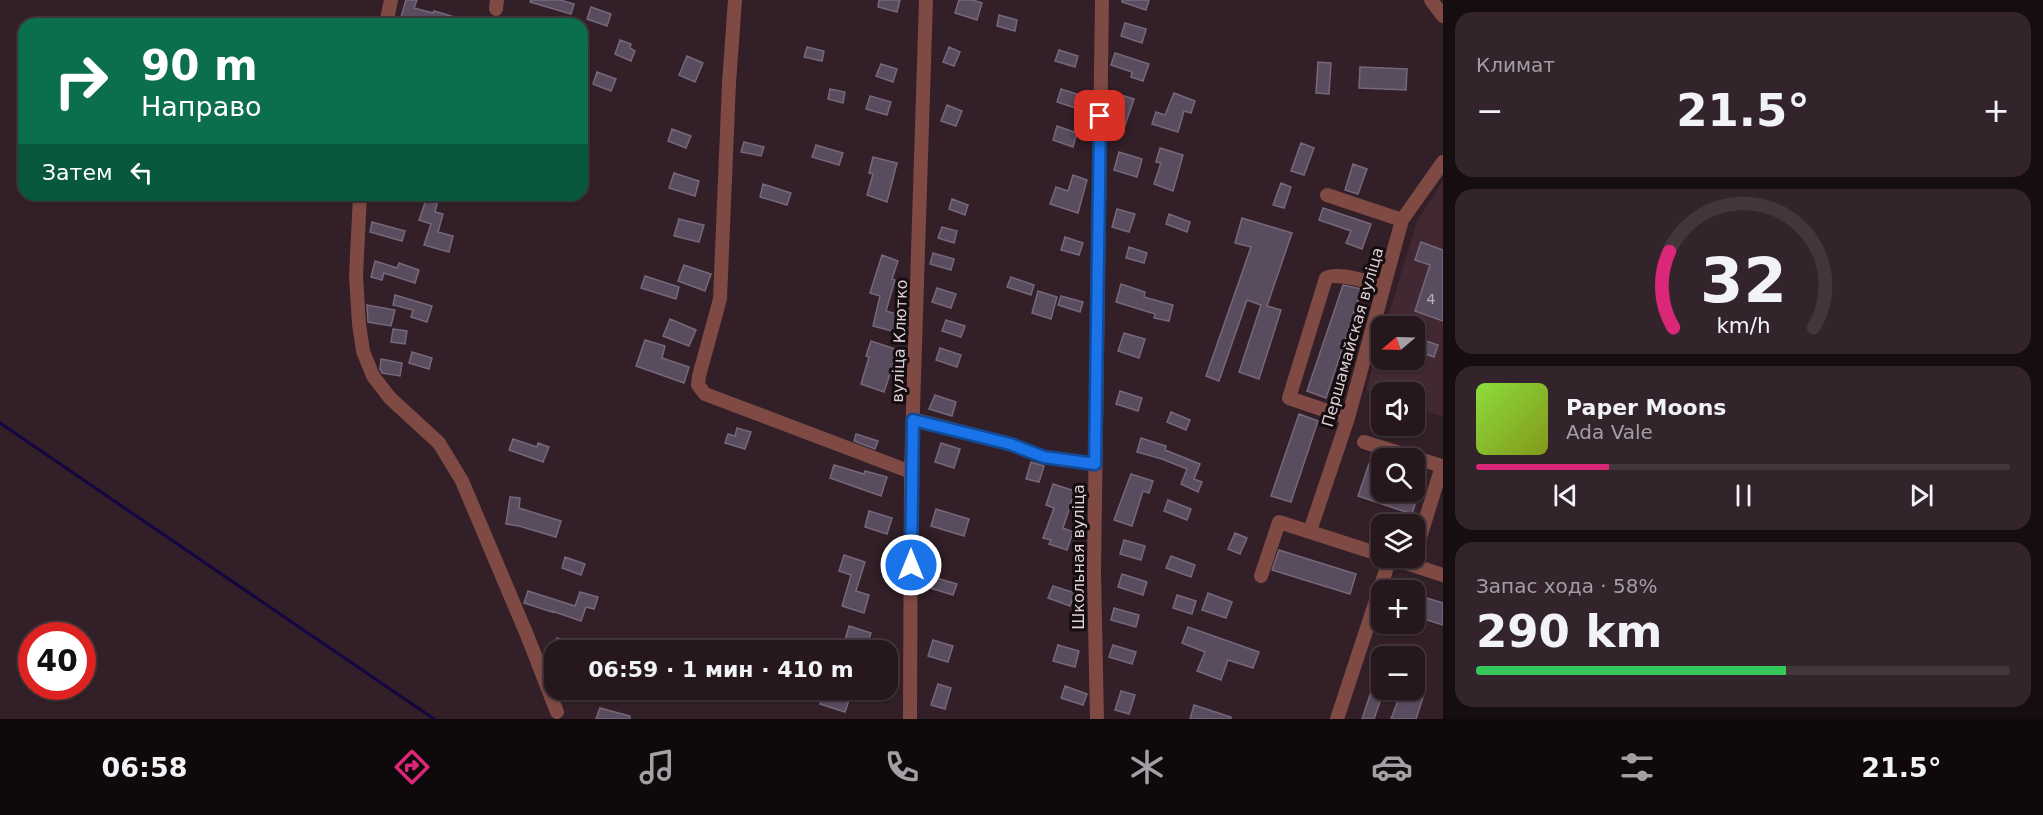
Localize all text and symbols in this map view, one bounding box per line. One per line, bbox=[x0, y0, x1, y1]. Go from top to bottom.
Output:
text: 90 m bbox=[141, 41, 258, 90]
icon: right bbox=[42, 42, 120, 120]
text: Климат bbox=[1476, 53, 1555, 77]
text: 21.5° bbox=[1676, 84, 1810, 137]
pin bbox=[1074, 90, 1125, 141]
text: Направо bbox=[141, 91, 262, 122]
text: − bbox=[1476, 91, 1504, 130]
text: + bbox=[1982, 91, 2010, 130]
icon: arrive bbox=[1083, 99, 1116, 132]
icon: left bbox=[125, 156, 158, 189]
text: Затем bbox=[42, 160, 113, 185]
text: 32 bbox=[1700, 244, 1786, 317]
street label: Першамайская вуліца bbox=[1318, 245, 1387, 429]
street label: вуліца Клютко bbox=[888, 279, 911, 403]
house number: 4 bbox=[1427, 291, 1436, 307]
text: km/h bbox=[1716, 314, 1770, 339]
north arrow bbox=[1371, 316, 1425, 370]
map controls bbox=[1371, 316, 1425, 700]
button: sound bbox=[1371, 382, 1425, 436]
text: Paper Moons bbox=[1566, 395, 1726, 420]
text: Ada Vale bbox=[1566, 420, 1653, 444]
button: search bbox=[1371, 448, 1425, 502]
icon: previous bbox=[1549, 479, 1582, 512]
icon: pause bbox=[1727, 479, 1760, 512]
icon: next bbox=[1905, 479, 1938, 512]
street label: Школьная вуліца bbox=[1069, 484, 1088, 630]
button: layers bbox=[1371, 514, 1425, 568]
position arrow bbox=[879, 533, 943, 597]
text: Запас хода · 58% bbox=[1476, 574, 1657, 598]
button: + bbox=[1371, 580, 1425, 634]
text: 290 km bbox=[1476, 605, 1662, 658]
speed limit sign: 40 bbox=[18, 622, 96, 700]
button: − bbox=[1371, 646, 1425, 700]
text: 06:59 · 1 мин · 410 m bbox=[588, 657, 854, 682]
icon: directions bbox=[391, 746, 433, 788]
icon: music bbox=[636, 746, 678, 788]
icon: phone bbox=[881, 746, 923, 788]
icon: climate bbox=[1126, 746, 1168, 788]
icon: car bbox=[1371, 746, 1413, 788]
icon: filters bbox=[1616, 746, 1658, 788]
text: 06:58 bbox=[102, 752, 188, 783]
text: 21.5° bbox=[1861, 752, 1941, 783]

